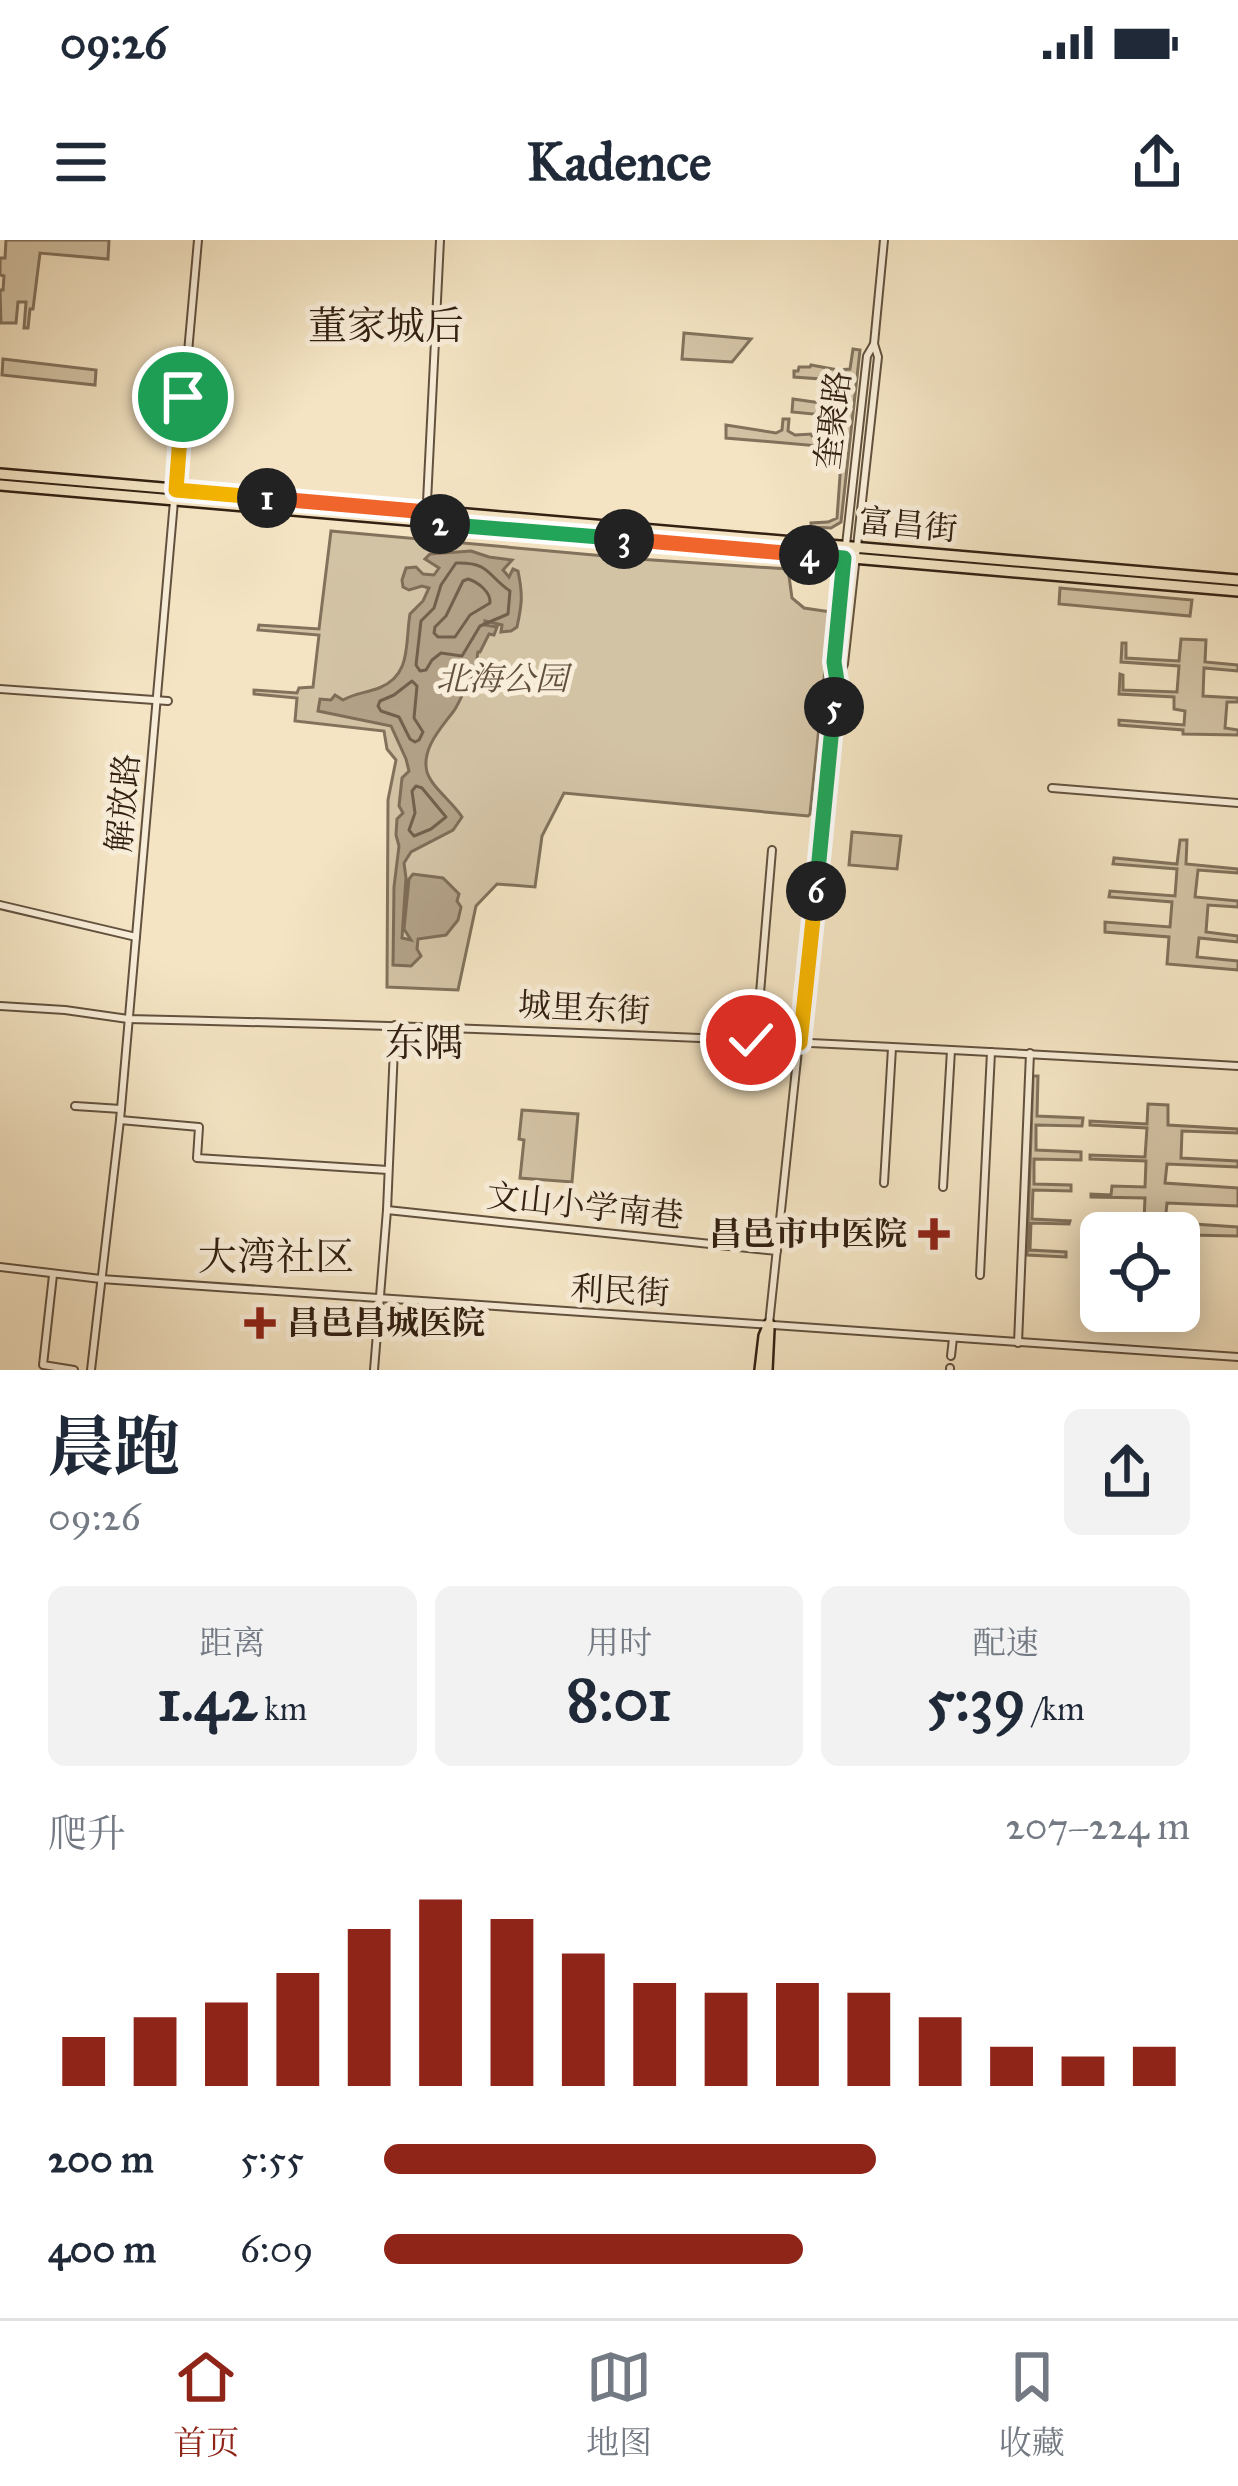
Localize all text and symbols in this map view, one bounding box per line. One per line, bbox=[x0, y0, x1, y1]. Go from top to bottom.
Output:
text: 09:26 bbox=[60, 15, 167, 70]
icon: menu bbox=[48, 129, 114, 195]
text: Kadence bbox=[526, 129, 712, 195]
icon: share bbox=[1124, 129, 1190, 195]
district label: 董家城后 bbox=[308, 302, 464, 350]
pin bbox=[132, 346, 234, 448]
icon: arrive bbox=[150, 364, 216, 430]
street label: 奎聚路 bbox=[807, 368, 859, 472]
pin: 1 bbox=[237, 468, 297, 528]
text: 1 bbox=[260, 478, 274, 518]
pin: 2 bbox=[410, 494, 470, 554]
street label: 富昌街 bbox=[857, 501, 959, 549]
text: 2 bbox=[432, 504, 448, 544]
pin: 3 bbox=[594, 509, 654, 569]
text: 3 bbox=[617, 519, 631, 559]
pin: 4 bbox=[779, 525, 839, 585]
text: 4 bbox=[800, 535, 818, 575]
park label: 北海公园 bbox=[436, 659, 573, 699]
pin: 5 bbox=[804, 677, 864, 737]
text: 5 bbox=[826, 687, 842, 727]
street label: 解放路 bbox=[99, 752, 147, 854]
pin: 6 bbox=[786, 861, 846, 921]
text: 6 bbox=[808, 871, 824, 911]
street label: 城里东街 bbox=[517, 985, 651, 1031]
pin bbox=[700, 989, 802, 1091]
icon: check bbox=[718, 1007, 784, 1073]
district label: 东隅 bbox=[385, 1019, 463, 1067]
street label: 文山小学南巷 bbox=[484, 1176, 686, 1236]
map controls bbox=[1080, 1212, 1200, 1332]
button: locate bbox=[1080, 1212, 1200, 1332]
place label: 昌邑市中医院 bbox=[709, 1214, 907, 1254]
marker: 昌邑市中医院 bbox=[918, 1218, 950, 1250]
district label: 大湾社区 bbox=[198, 1233, 354, 1281]
street label: 利民街 bbox=[570, 1268, 670, 1314]
place label: 昌邑昌城医院 bbox=[287, 1303, 485, 1343]
marker: 昌邑昌城医院 bbox=[244, 1307, 276, 1339]
text: 晨跑 bbox=[48, 1407, 180, 1488]
button: share bbox=[1064, 1409, 1190, 1535]
text: 09:26 bbox=[48, 1493, 141, 1541]
text: 距离 bbox=[199, 1623, 265, 1663]
text: 用时 bbox=[586, 1623, 652, 1663]
text: 配速 bbox=[973, 1623, 1039, 1663]
text: 1.42 bbox=[157, 1663, 257, 1736]
text: 8:01 bbox=[566, 1663, 672, 1736]
text: 5:39 bbox=[927, 1663, 1026, 1736]
text: km bbox=[257, 1689, 307, 1729]
text: /km bbox=[1026, 1689, 1085, 1729]
text: 207–224 m bbox=[1006, 1802, 1190, 1850]
text: 爬升 bbox=[48, 1810, 126, 1858]
text: 200 m bbox=[48, 2135, 154, 2183]
text: 5:55 bbox=[240, 2135, 304, 2183]
text: 400 m bbox=[48, 2225, 156, 2273]
text: 6:09 bbox=[240, 2225, 313, 2273]
tab: 首页 bbox=[173, 2344, 239, 2463]
tab: 地图 bbox=[586, 2344, 652, 2463]
tab: 收藏 bbox=[999, 2344, 1065, 2463]

